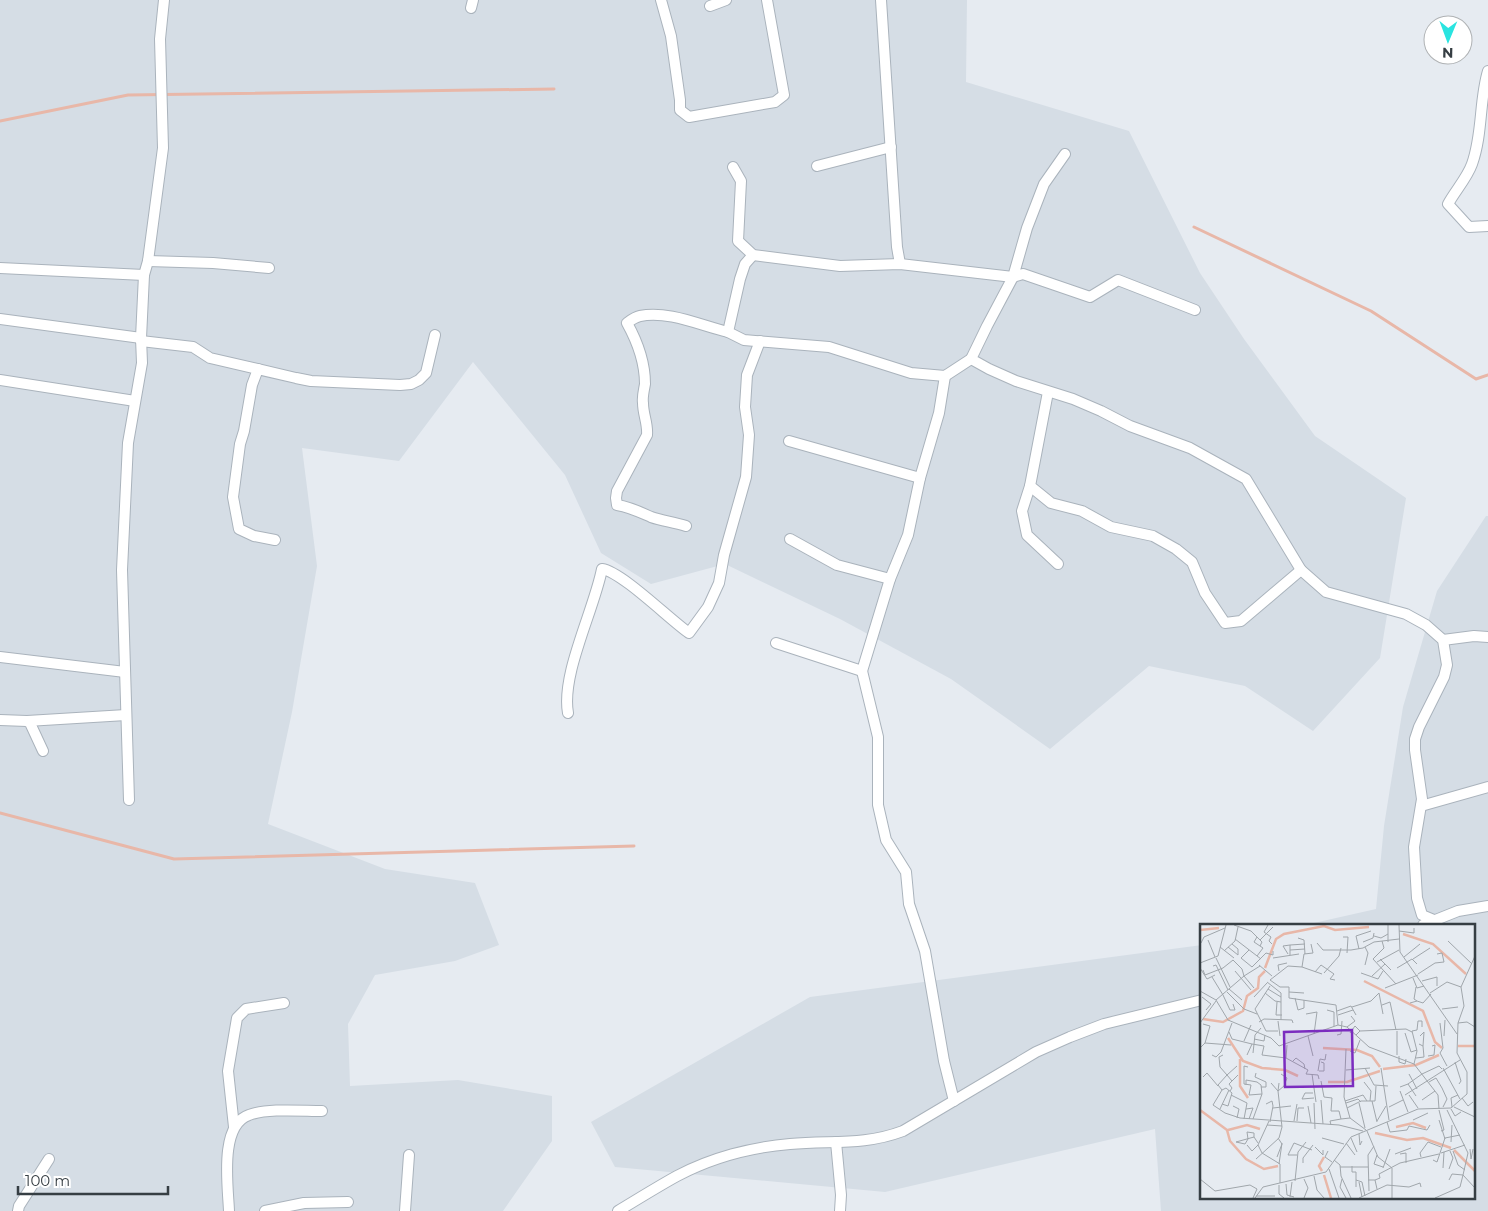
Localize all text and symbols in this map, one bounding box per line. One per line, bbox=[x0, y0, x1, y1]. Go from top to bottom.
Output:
north arrow bbox=[1423, 15, 1473, 65]
text: N bbox=[1442, 44, 1454, 62]
inset map bbox=[1200, 924, 1476, 1198]
scale bar bbox=[18, 1164, 168, 1196]
text: 100 m bbox=[25, 1171, 70, 1190]

